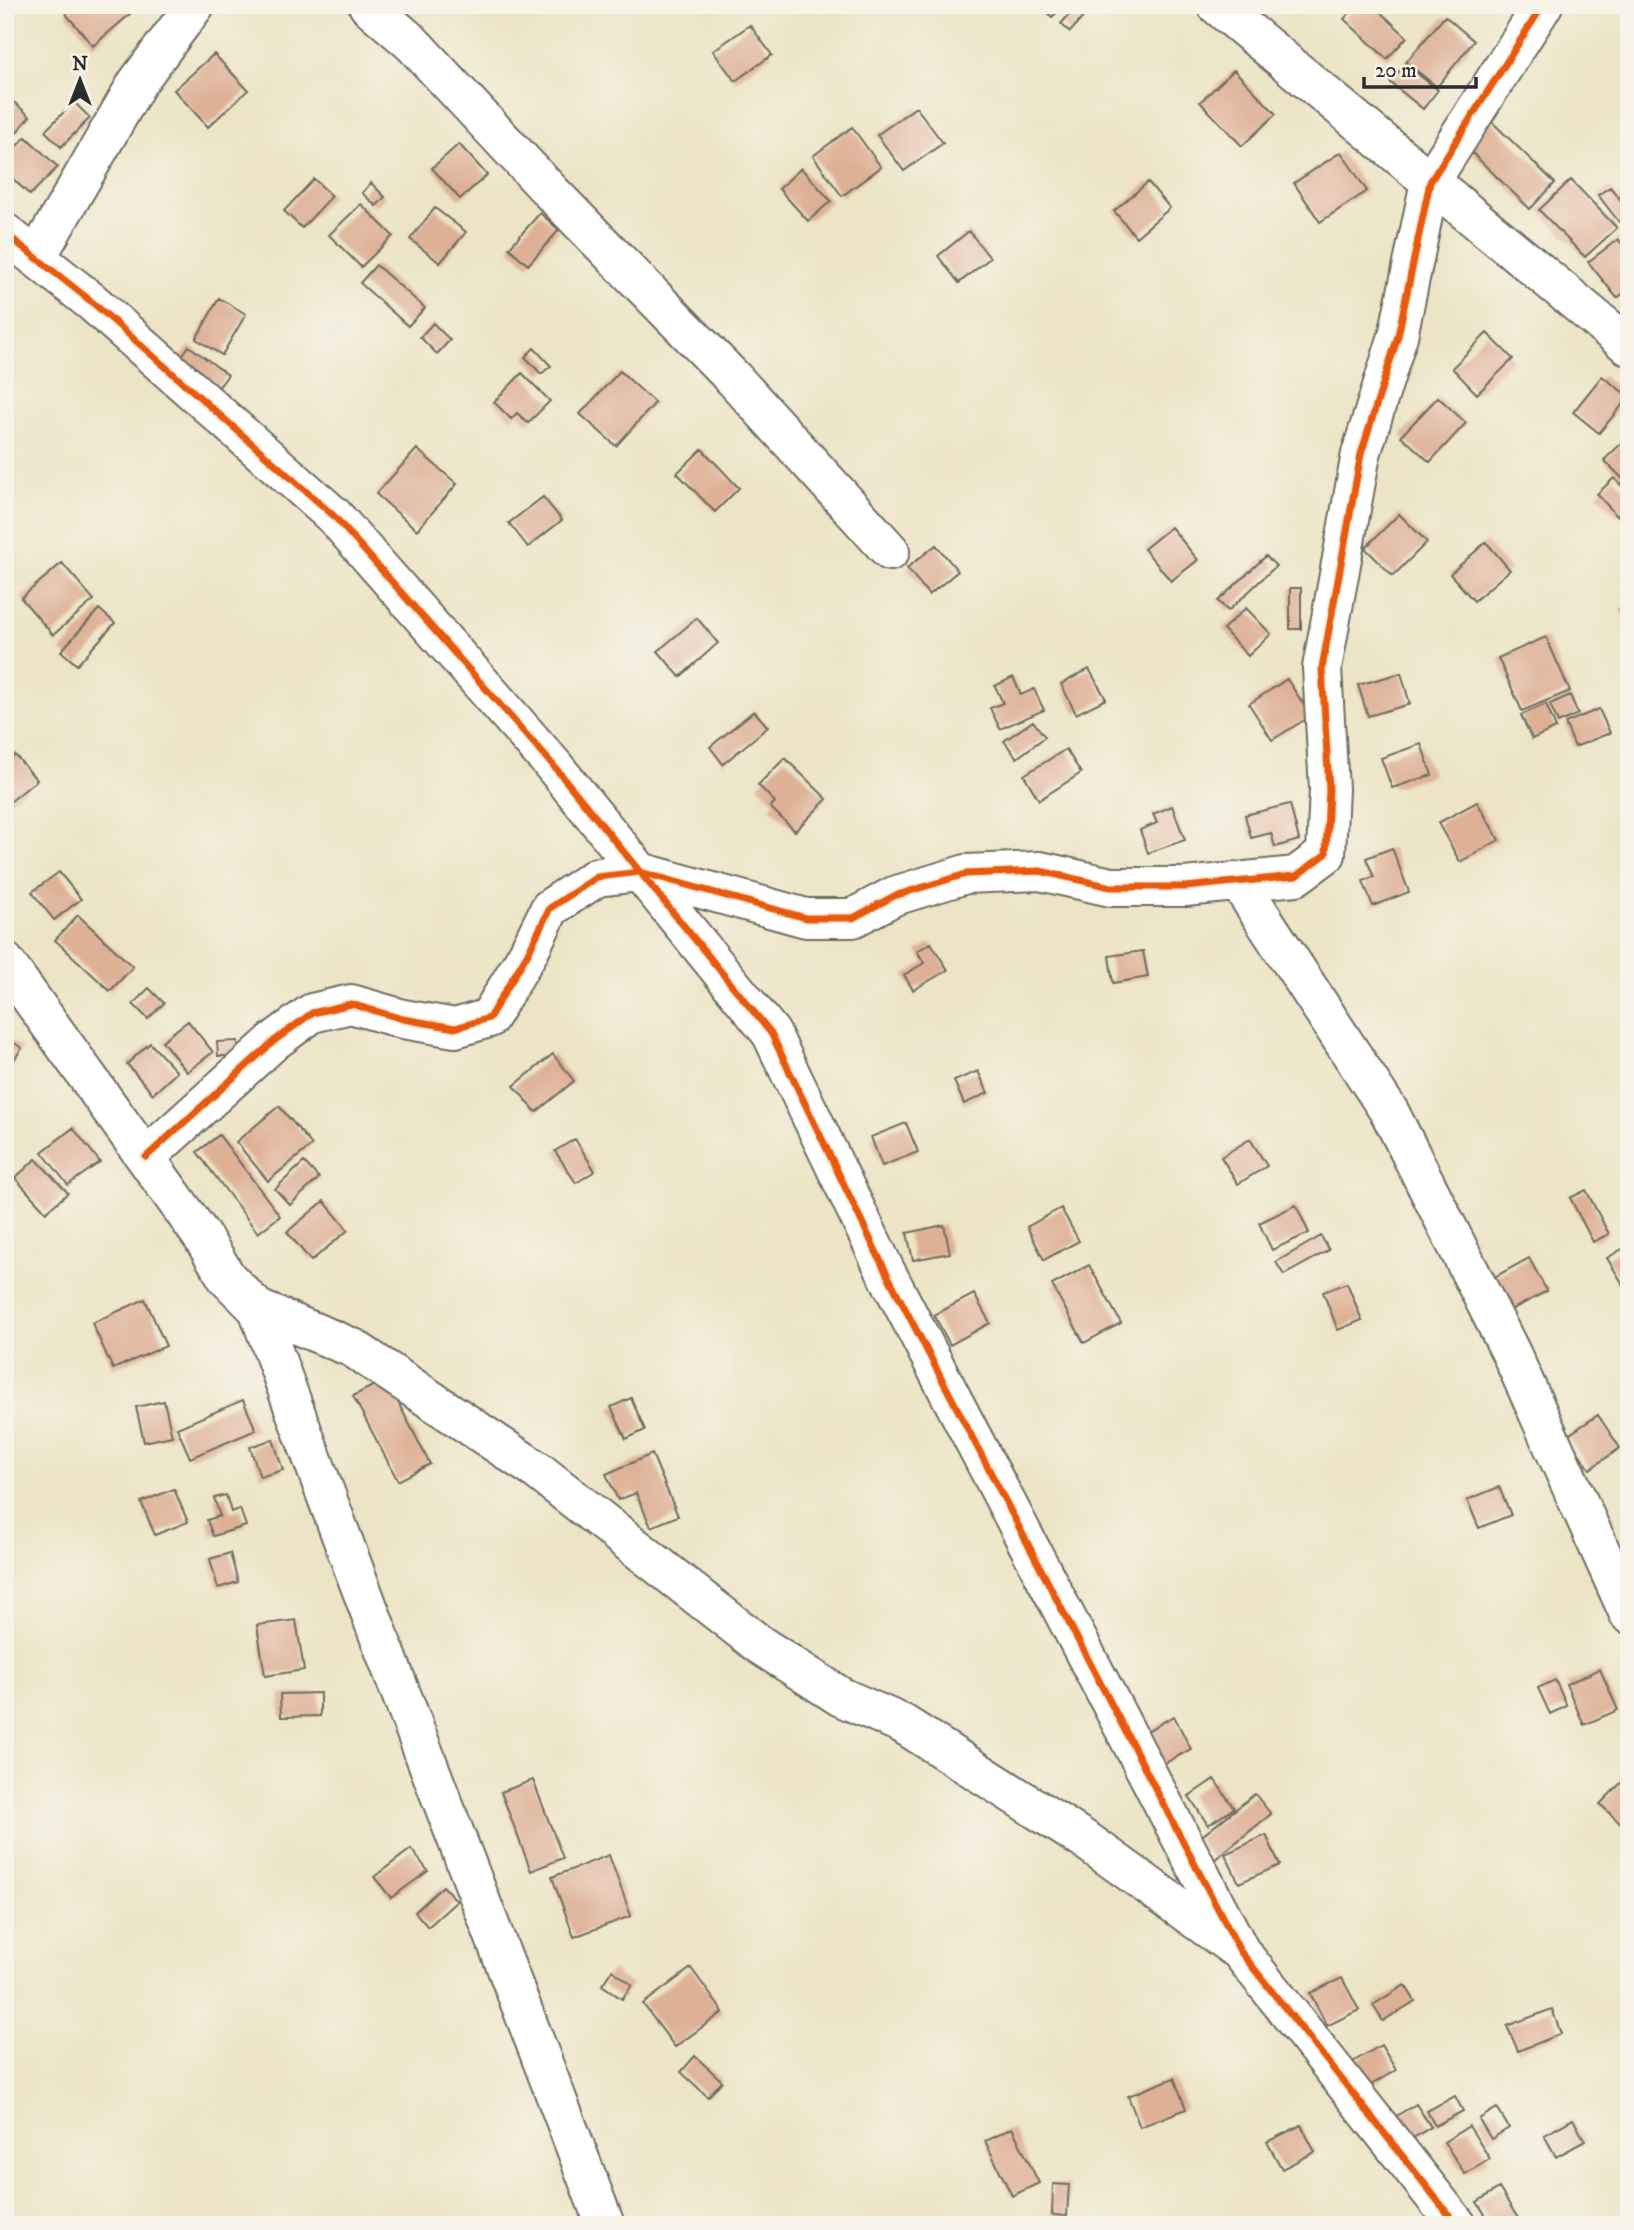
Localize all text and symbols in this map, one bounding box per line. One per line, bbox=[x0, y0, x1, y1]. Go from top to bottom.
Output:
north arrow bbox=[46, 46, 116, 116]
scale bar bbox=[1364, 46, 1476, 90]
text: N bbox=[72, 53, 88, 76]
text: 20 m bbox=[1375, 58, 1417, 84]

